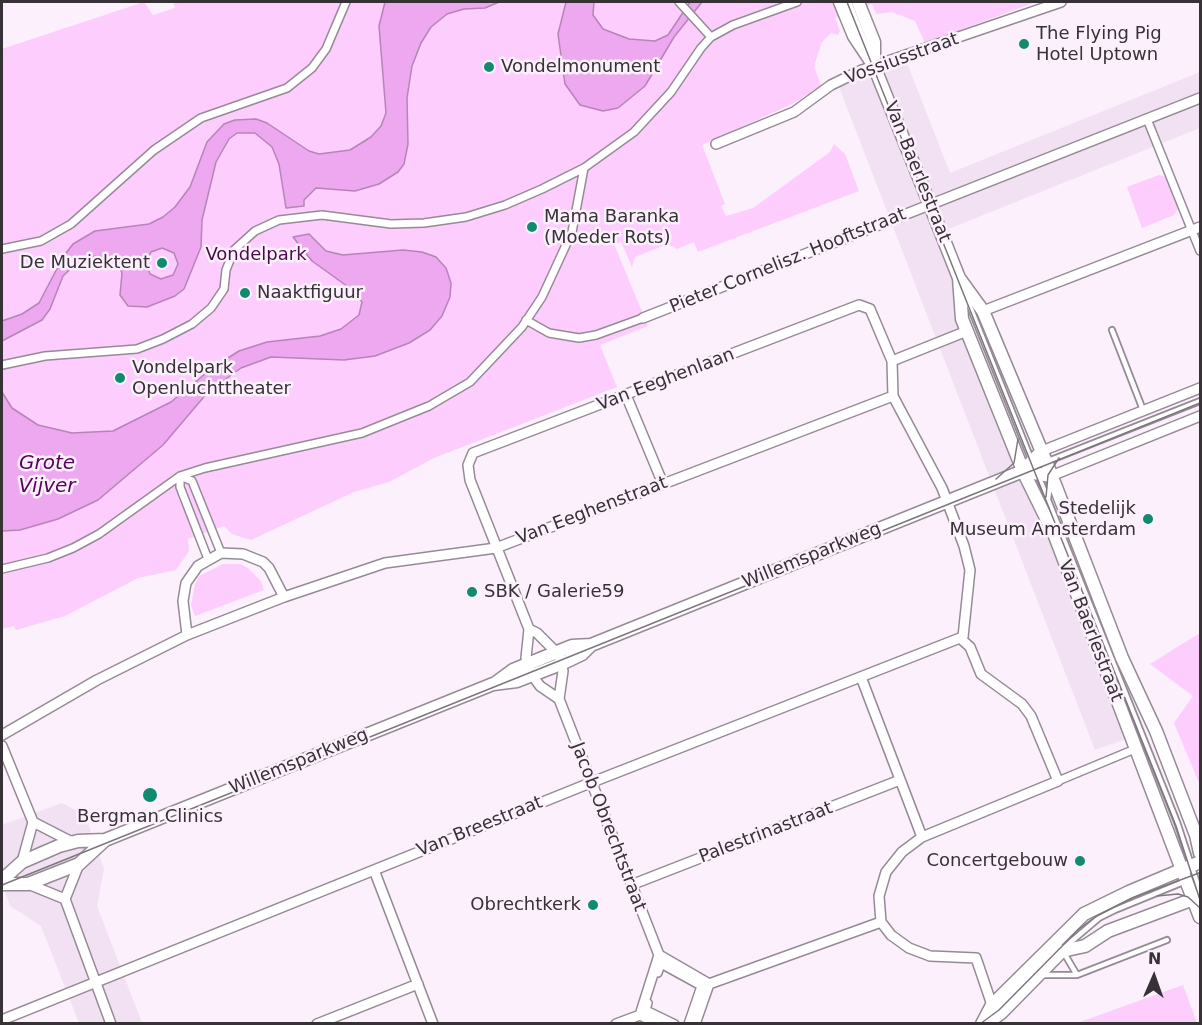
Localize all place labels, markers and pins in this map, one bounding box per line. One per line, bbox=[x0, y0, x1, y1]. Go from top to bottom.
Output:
place label: The Flying Pig Hotel Uptown bbox=[1036, 23, 1162, 66]
marker: The Flying Pig Hotel Uptown bbox=[1017, 37, 1031, 51]
place label: Vondelmonument bbox=[501, 56, 660, 78]
marker: Vondelmonument bbox=[482, 60, 496, 74]
place label: Mama Baranka (Moeder Rots) bbox=[544, 206, 679, 248]
marker: Mama Baranka (Moeder Rots) bbox=[525, 220, 539, 234]
place label: De Muziektent bbox=[20, 252, 150, 274]
marker: De Muziektent bbox=[155, 256, 169, 270]
place label: Naaktfiguur bbox=[257, 282, 363, 304]
marker: Naaktfiguur bbox=[238, 286, 252, 300]
place label: Vondelpark Openluchttheater bbox=[132, 357, 291, 400]
marker: Vondelpark Openluchttheater bbox=[113, 371, 127, 385]
place label: Stedelijk Museum Amsterdam bbox=[950, 498, 1136, 540]
marker: Stedelijk Museum Amsterdam bbox=[1141, 512, 1155, 526]
place label: SBK / Galerie59 bbox=[484, 581, 625, 603]
marker: SBK / Galerie59 bbox=[465, 585, 479, 599]
marker: Bergman Clinics bbox=[141, 786, 159, 804]
place label: Bergman Clinics bbox=[77, 806, 223, 828]
place label: Concertgebouw bbox=[927, 850, 1068, 872]
marker: Concertgebouw bbox=[1073, 854, 1087, 868]
place label: Obrechtkerk bbox=[470, 894, 581, 916]
marker: Obrechtkerk bbox=[586, 898, 600, 912]

